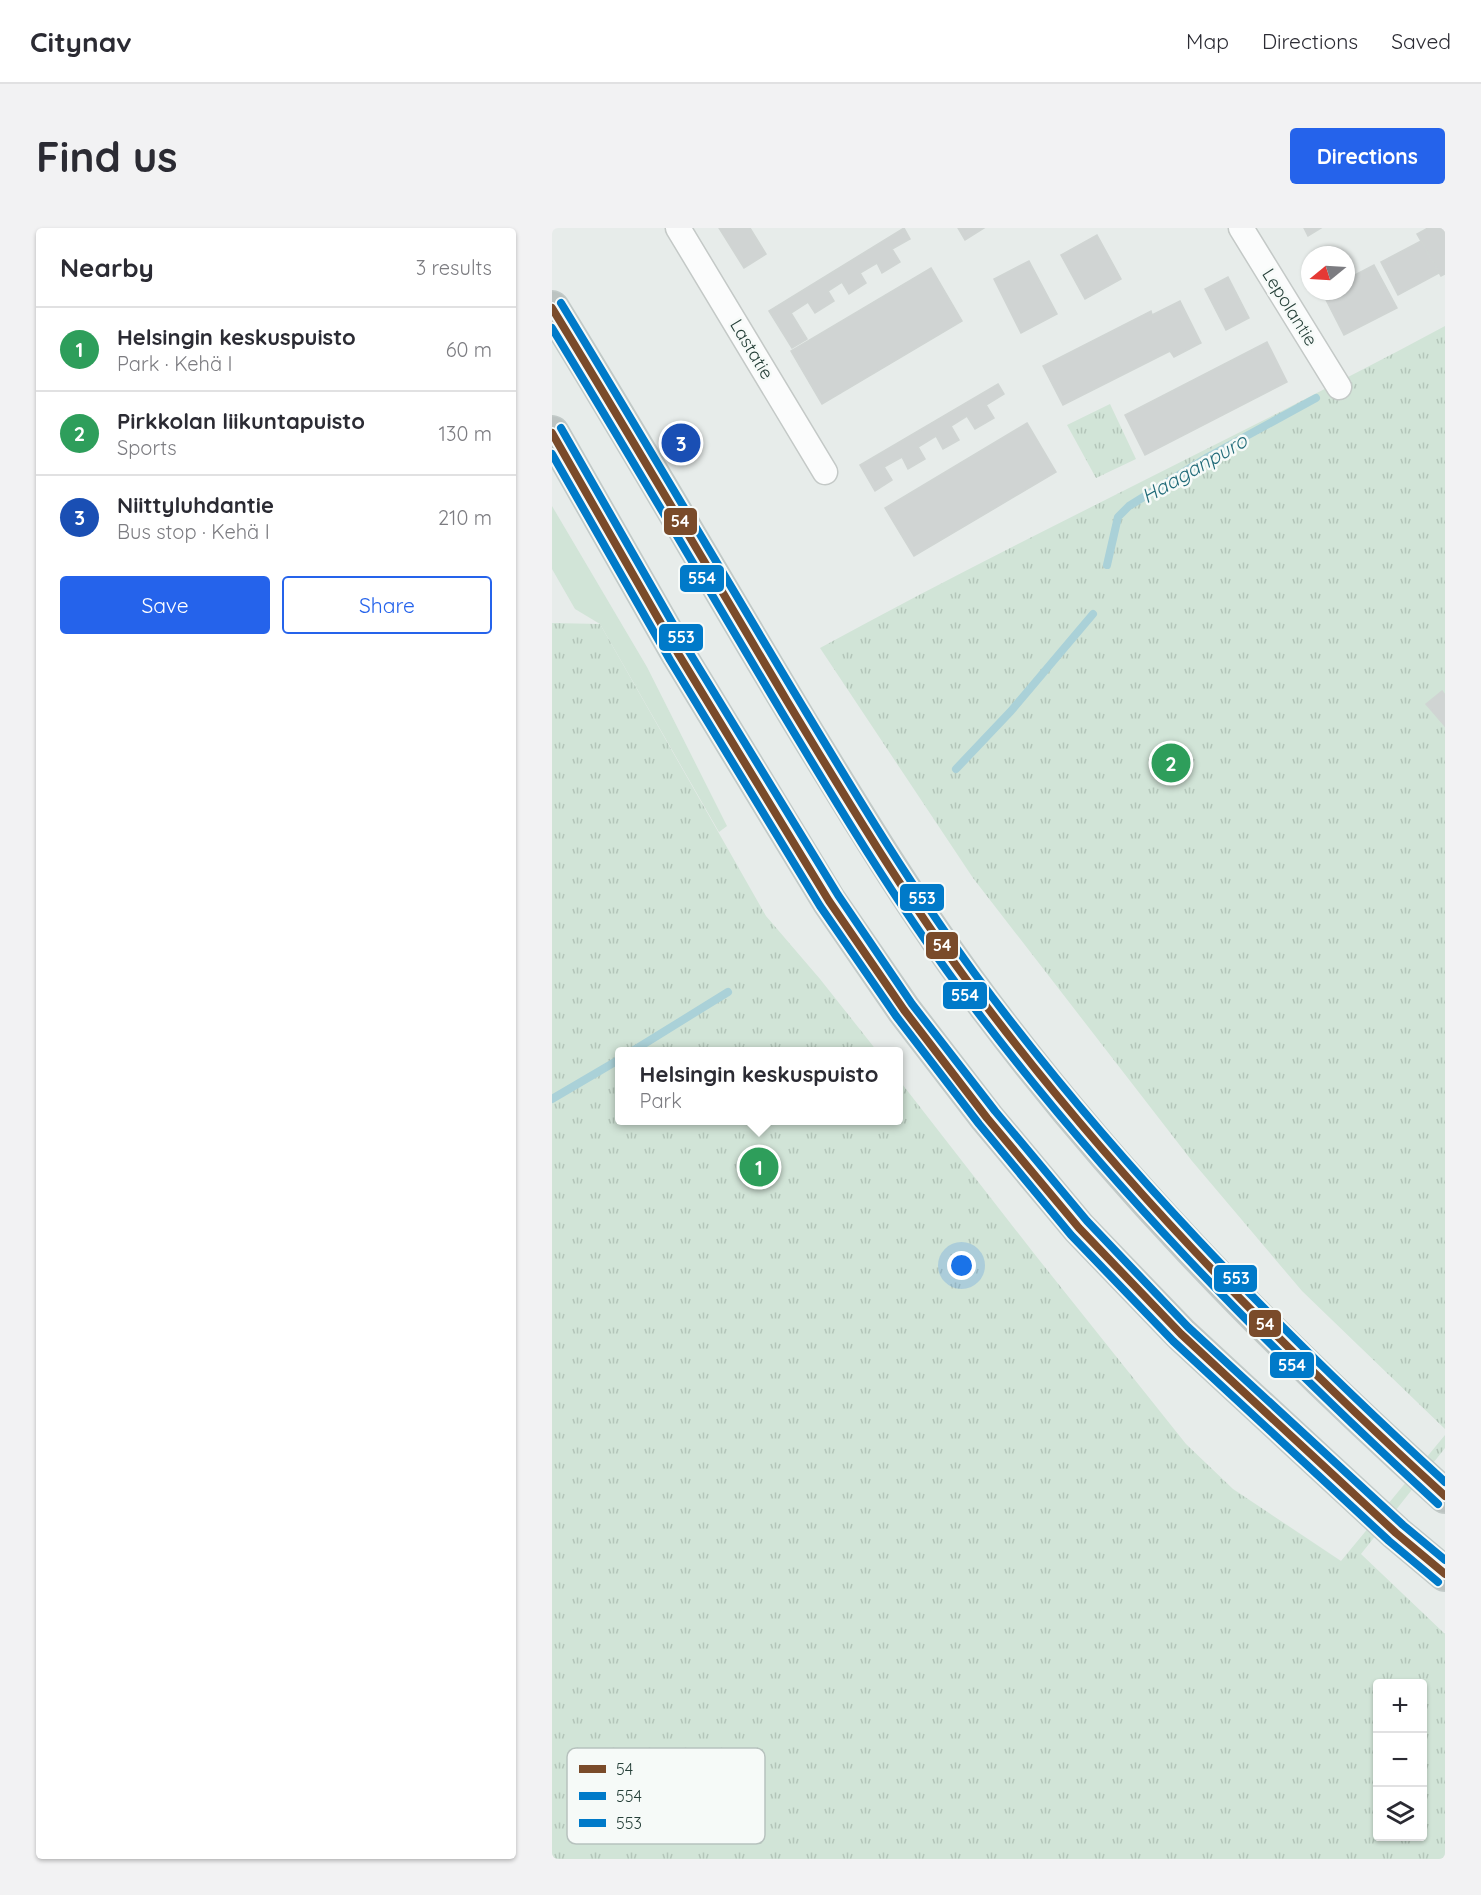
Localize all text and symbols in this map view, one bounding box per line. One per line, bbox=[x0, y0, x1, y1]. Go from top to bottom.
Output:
text: Citynav bbox=[30, 24, 132, 59]
text: Map bbox=[1186, 28, 1229, 54]
text: Directions bbox=[1262, 28, 1358, 54]
text: Saved bbox=[1391, 28, 1451, 54]
button: Directions bbox=[1290, 128, 1445, 184]
text: Find us bbox=[36, 130, 178, 183]
north arrow bbox=[1301, 246, 1355, 300]
text: Nearby bbox=[60, 251, 154, 284]
text: 3 results bbox=[416, 255, 492, 280]
street label: Lepolantie bbox=[1257, 264, 1323, 350]
street label: Lastatie bbox=[725, 315, 779, 383]
text: Helsingin keskuspuisto bbox=[117, 323, 356, 351]
text: 1 bbox=[76, 337, 83, 362]
text: 60 m bbox=[446, 337, 492, 362]
text: Park · Kehä I bbox=[117, 351, 232, 376]
text: Pirkkolan liikuntapuisto bbox=[117, 407, 365, 435]
pin: 3 bbox=[662, 420, 700, 466]
text: 2 bbox=[74, 421, 85, 446]
text: 130 m bbox=[439, 421, 492, 446]
water label: Haaganpuro bbox=[1137, 427, 1252, 508]
text: Sports bbox=[117, 435, 177, 460]
text: Niittyluhdantie bbox=[117, 491, 274, 519]
text: 3 bbox=[74, 505, 85, 530]
text: 210 m bbox=[438, 505, 492, 530]
line badge: 54 bbox=[663, 507, 698, 536]
text: 54 bbox=[671, 511, 690, 531]
text: Bus stop · Kehä I bbox=[117, 519, 270, 544]
line badge: 554 bbox=[679, 564, 725, 593]
text: 554 bbox=[688, 568, 717, 588]
button: Save bbox=[60, 576, 270, 634]
button: Share bbox=[282, 576, 492, 634]
line badge: 553 bbox=[658, 623, 704, 652]
text: 553 bbox=[667, 627, 695, 647]
pin: 2 bbox=[1152, 740, 1190, 786]
line badge: 553 bbox=[899, 883, 945, 912]
text: 553 bbox=[908, 888, 936, 908]
line badge: 54 bbox=[925, 931, 959, 960]
text: 54 bbox=[933, 935, 952, 955]
line badge: 554 bbox=[942, 981, 988, 1010]
text: 554 bbox=[951, 985, 980, 1005]
popup bbox=[615, 1047, 903, 1125]
text: Helsingin keskuspuisto bbox=[640, 1060, 878, 1088]
text: Park bbox=[640, 1088, 682, 1113]
pin: 1 bbox=[740, 1144, 778, 1190]
your location bbox=[947, 1251, 976, 1280]
line badge: 553 bbox=[1213, 1264, 1258, 1293]
text: 553 bbox=[1222, 1268, 1250, 1288]
line badge: 54 bbox=[1248, 1309, 1282, 1338]
text: 54 bbox=[1256, 1314, 1275, 1334]
line badge: 554 bbox=[1269, 1351, 1315, 1379]
text: 554 bbox=[1278, 1355, 1307, 1375]
map controls bbox=[1373, 1679, 1427, 1841]
button: + bbox=[1373, 1679, 1427, 1733]
button: − bbox=[1373, 1733, 1427, 1787]
legend bbox=[567, 1748, 765, 1844]
text: 54 bbox=[616, 1759, 633, 1779]
text: 554 bbox=[616, 1786, 642, 1806]
button: layers bbox=[1373, 1787, 1427, 1841]
text: 553 bbox=[616, 1813, 642, 1833]

